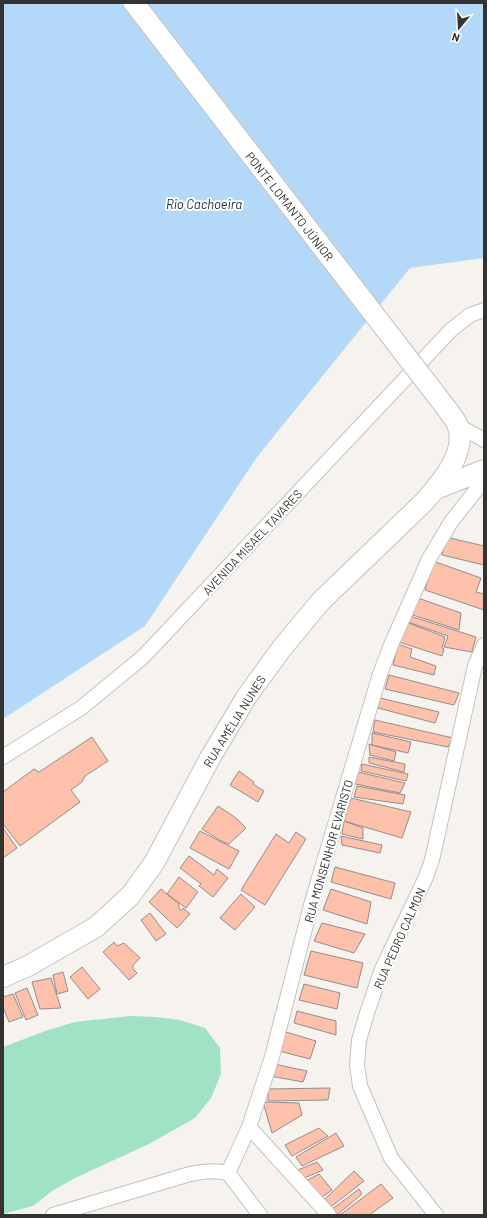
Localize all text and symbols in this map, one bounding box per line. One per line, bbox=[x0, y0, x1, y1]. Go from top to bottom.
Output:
north arrow bbox=[439, 8, 479, 48]
text: N bbox=[450, 31, 461, 45]
street label: PONTE LOMANTO JÚNIOR bbox=[243, 149, 337, 263]
water label: Rio Cachoeira bbox=[166, 196, 242, 212]
street label: AVENIDA MISAEL TAVARES bbox=[199, 486, 305, 598]
street label: RUA AMÉLIA NUNES bbox=[200, 673, 268, 769]
street label: RUA MONSENHOR EVARISTO bbox=[301, 778, 355, 924]
street label: RUA PEDRO CALMON bbox=[370, 885, 428, 991]

